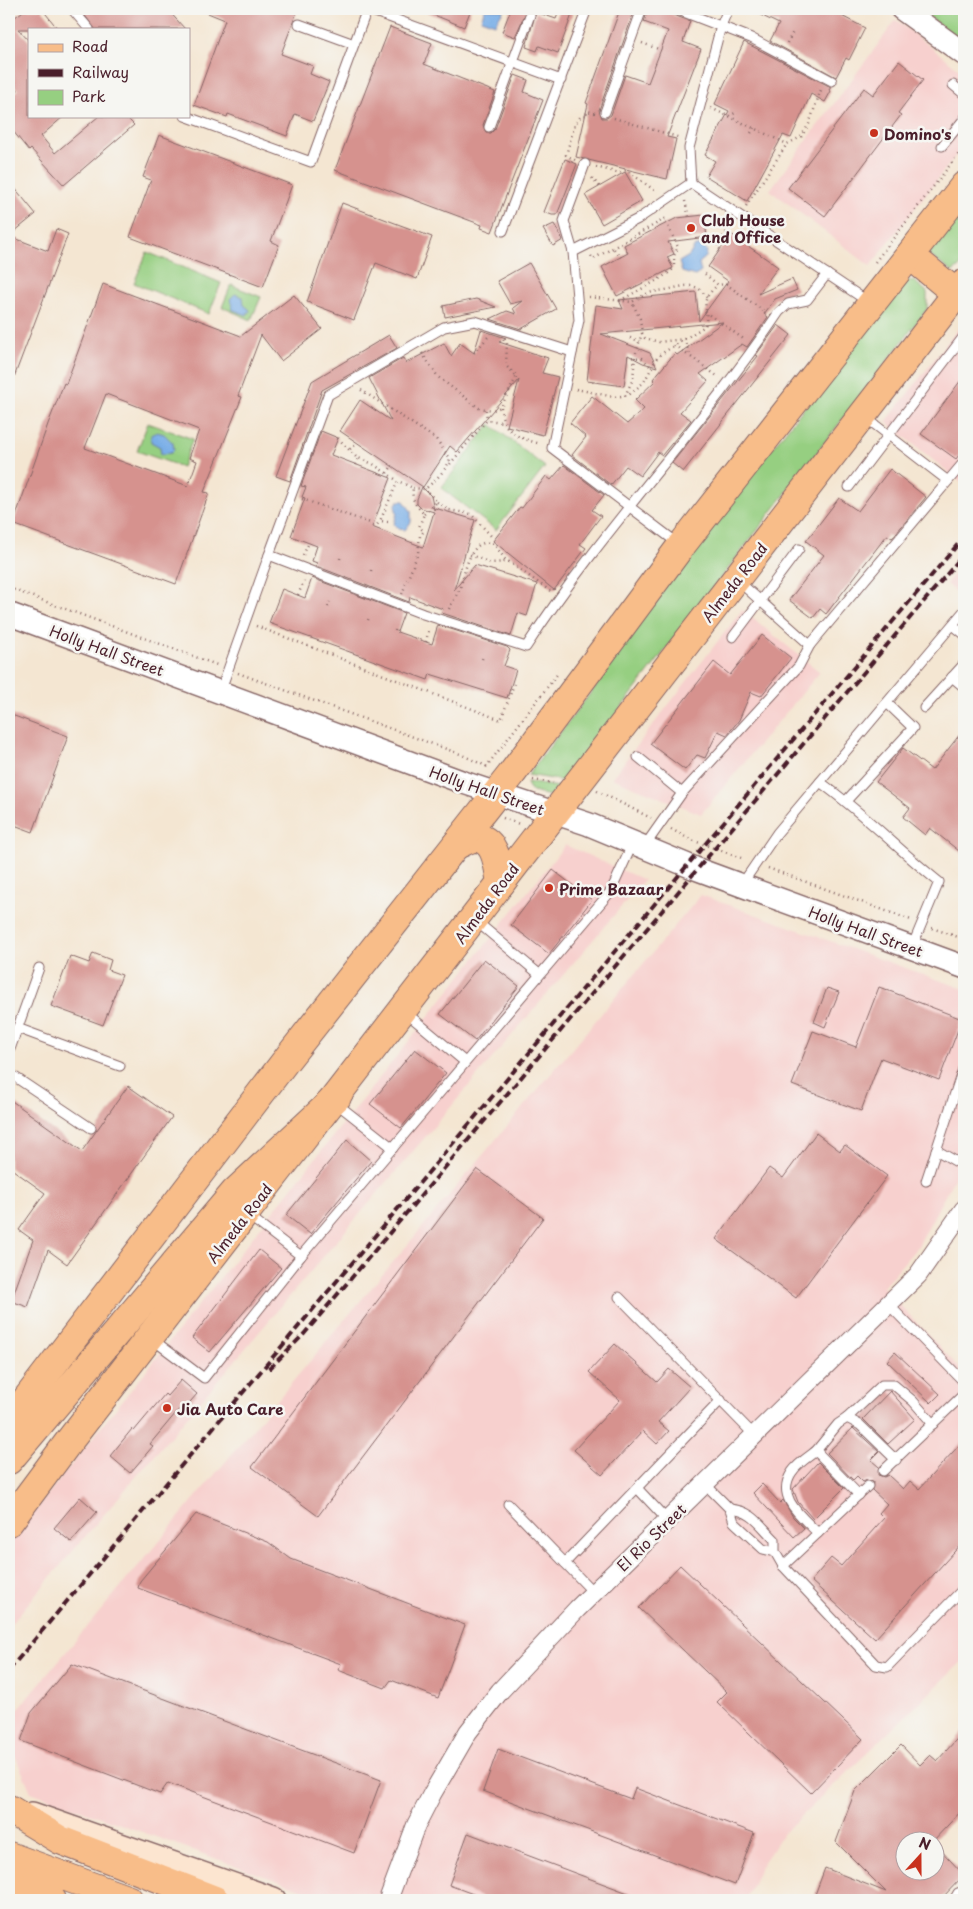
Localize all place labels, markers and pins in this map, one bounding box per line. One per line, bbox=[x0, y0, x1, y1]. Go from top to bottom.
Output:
place label: Domino's bbox=[884, 122, 951, 145]
marker: Domino's bbox=[868, 127, 880, 139]
place label: Club House and Office bbox=[701, 208, 785, 248]
marker: Club House and Office bbox=[685, 222, 697, 234]
place label: Prime Bazaar bbox=[559, 877, 664, 900]
marker: Prime Bazaar bbox=[543, 882, 555, 894]
place label: Jia Auto Care bbox=[177, 1397, 283, 1420]
marker: Jia Auto Care bbox=[161, 1402, 173, 1414]

